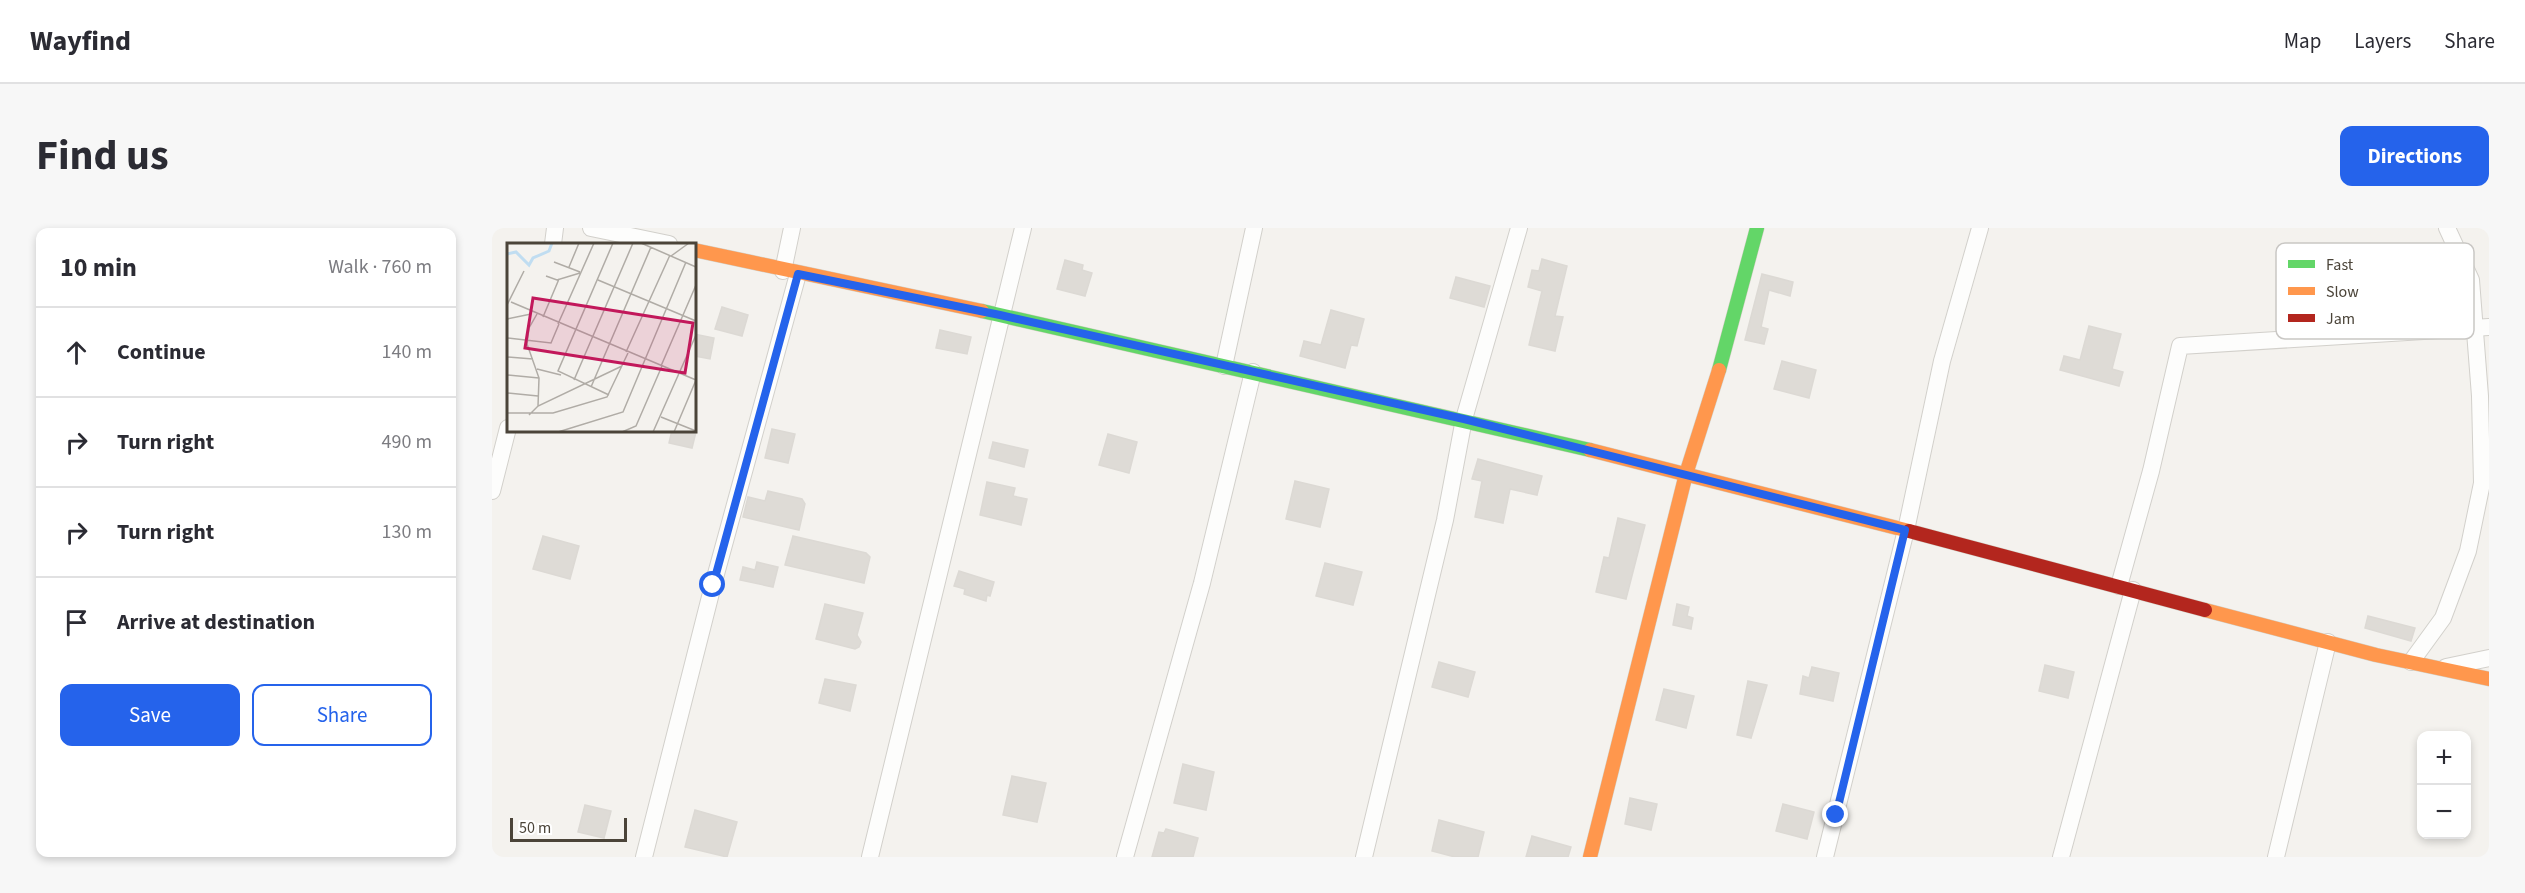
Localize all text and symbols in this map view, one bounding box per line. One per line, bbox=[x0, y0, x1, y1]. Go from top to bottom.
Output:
text: Wayfind bbox=[30, 21, 131, 61]
text: Map bbox=[2284, 26, 2321, 56]
text: Layers bbox=[2354, 26, 2411, 56]
text: Share bbox=[2444, 26, 2495, 56]
text: Find us bbox=[36, 126, 169, 186]
button: Directions bbox=[2340, 126, 2489, 186]
inset map bbox=[507, 243, 696, 432]
legend bbox=[2276, 243, 2474, 339]
text: 10 min bbox=[60, 249, 137, 286]
text: Walk · 760 m bbox=[328, 253, 432, 281]
text: Fast bbox=[2326, 254, 2354, 276]
text: Slow bbox=[2326, 281, 2359, 303]
text: Jam bbox=[2326, 308, 2355, 330]
icon: ahead bbox=[60, 336, 93, 369]
text: Continue bbox=[117, 336, 206, 368]
text: 140 m bbox=[382, 338, 432, 366]
icon: right bbox=[60, 426, 93, 459]
text: Turn right bbox=[117, 426, 214, 458]
text: 490 m bbox=[382, 428, 432, 456]
icon: right bbox=[60, 516, 93, 549]
text: Turn right bbox=[117, 516, 214, 548]
text: 130 m bbox=[382, 518, 432, 546]
route start bbox=[699, 571, 725, 597]
icon: arrive bbox=[60, 606, 93, 639]
text: Arrive at destination bbox=[117, 606, 315, 638]
button: Save bbox=[60, 684, 240, 746]
button: Share bbox=[252, 684, 432, 746]
map controls bbox=[2417, 731, 2471, 839]
button: + bbox=[2417, 731, 2471, 785]
button: − bbox=[2417, 785, 2471, 839]
route end bbox=[1822, 801, 1848, 827]
scale bar bbox=[510, 815, 627, 842]
text: 50 m bbox=[519, 817, 551, 839]

